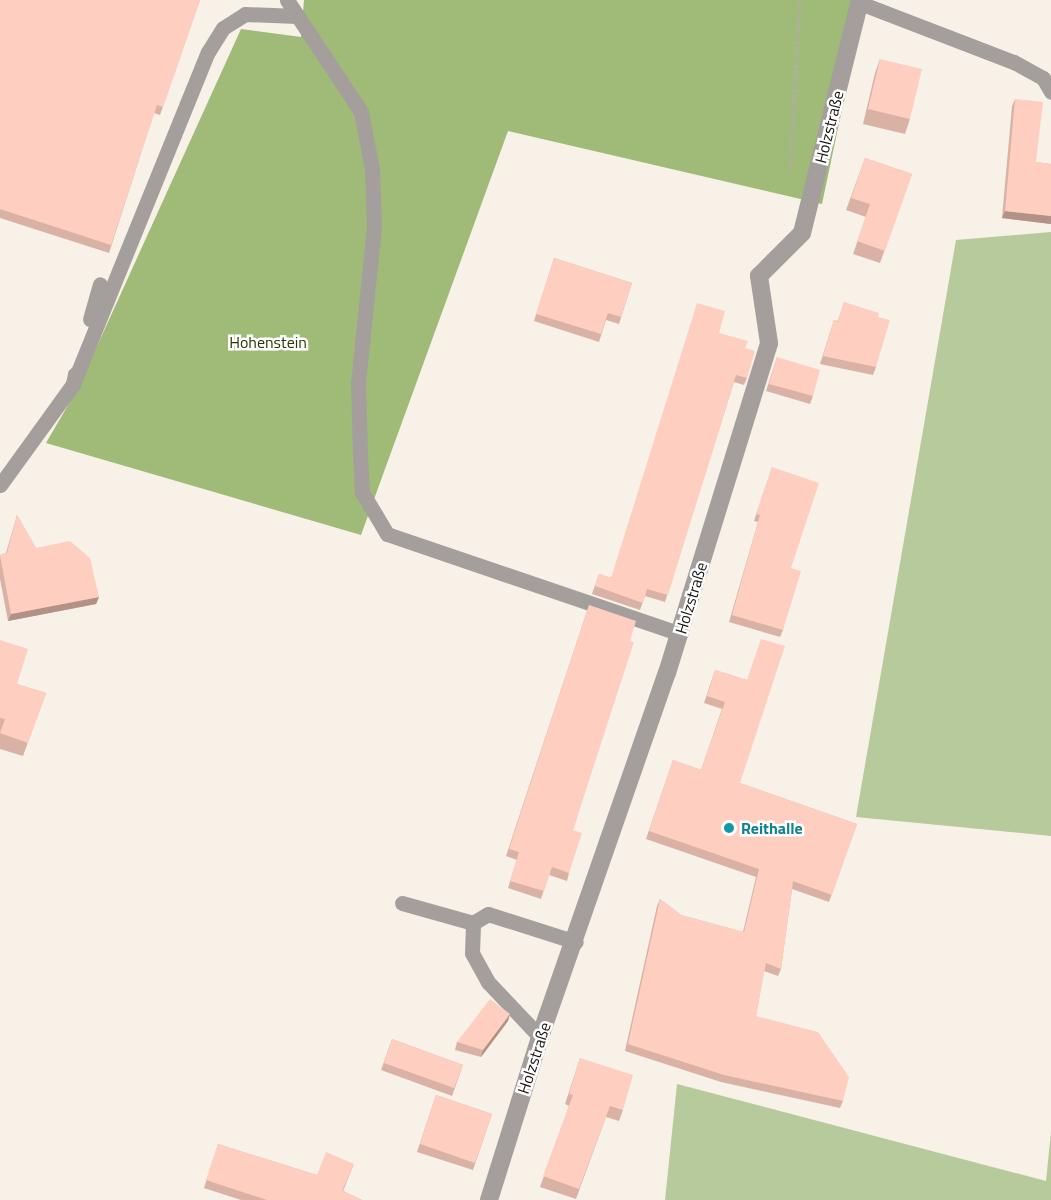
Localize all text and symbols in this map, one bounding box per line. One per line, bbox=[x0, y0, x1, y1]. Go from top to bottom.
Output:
street label: Holzstraße bbox=[811, 89, 847, 165]
park label: Hohenstein bbox=[229, 332, 307, 352]
street label: Holzstraße bbox=[671, 560, 711, 636]
place label: Reithalle bbox=[741, 818, 803, 838]
marker: Reithalle bbox=[722, 821, 736, 835]
street label: Holzstraße bbox=[513, 1020, 555, 1096]

